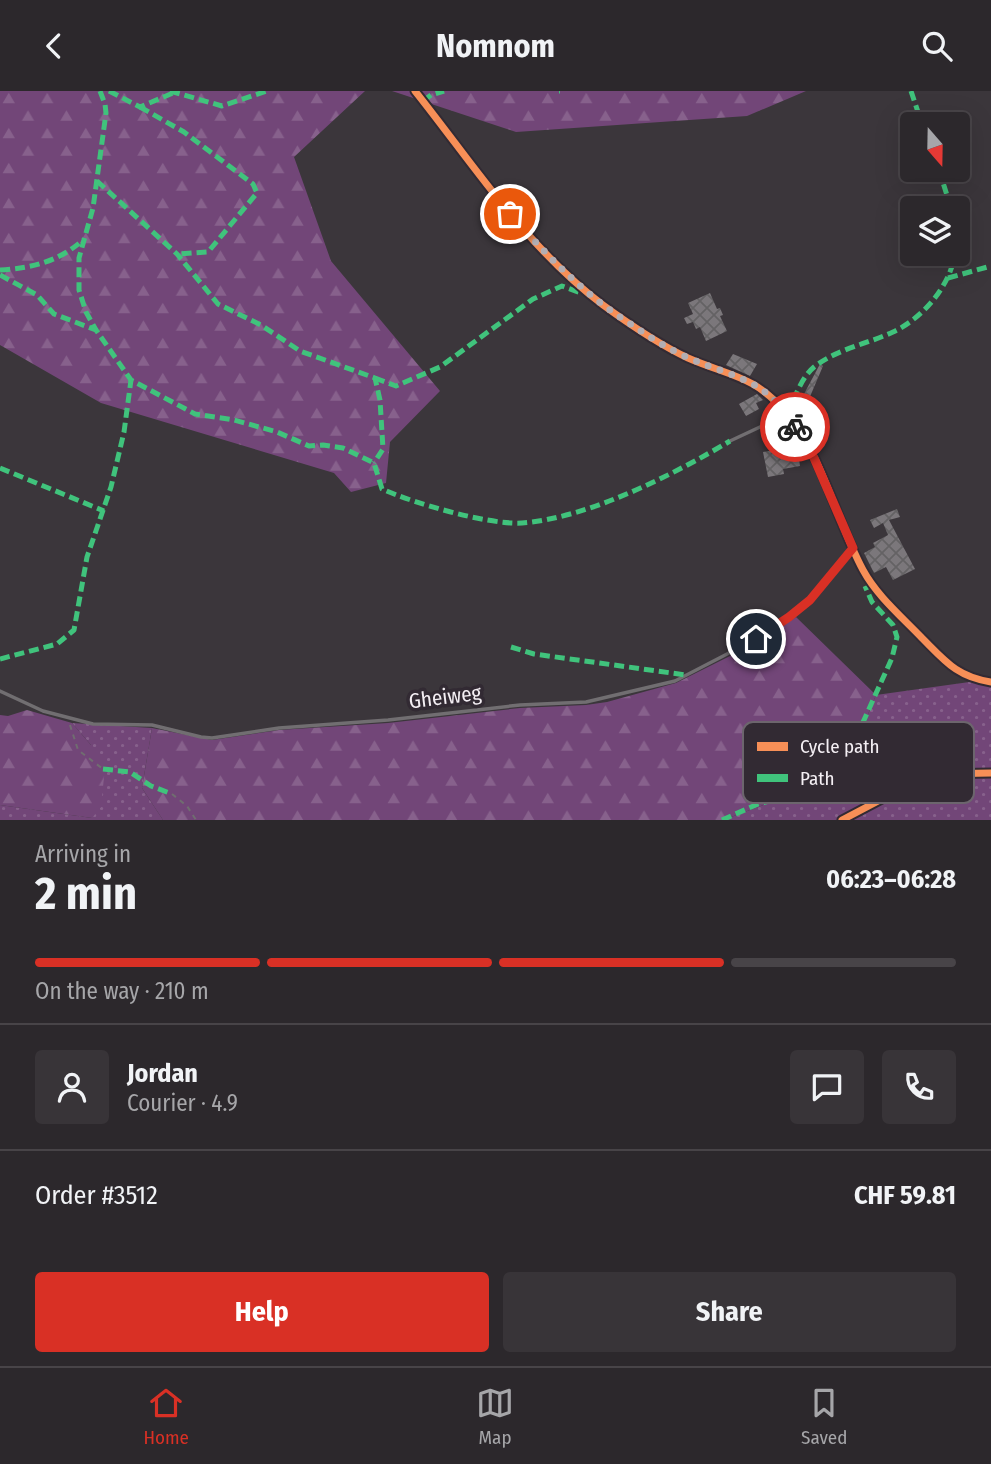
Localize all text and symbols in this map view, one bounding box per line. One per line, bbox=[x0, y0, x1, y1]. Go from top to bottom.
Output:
icon: back bbox=[35, 27, 73, 65]
text: Nomnom bbox=[436, 27, 555, 65]
icon: search bbox=[918, 27, 956, 65]
north arrow bbox=[900, 112, 970, 182]
map controls bbox=[900, 112, 970, 266]
pin bbox=[480, 184, 540, 244]
icon: bag bbox=[491, 195, 529, 233]
button: layers bbox=[900, 196, 970, 266]
courier bbox=[760, 392, 830, 462]
icon: bike bbox=[776, 408, 814, 446]
pin bbox=[726, 609, 786, 669]
icon: home bbox=[737, 620, 775, 658]
street label: Gheiweg bbox=[407, 680, 483, 714]
legend bbox=[743, 722, 974, 803]
text: Cycle path bbox=[800, 735, 879, 758]
text: Path bbox=[800, 767, 835, 790]
text: Arriving in bbox=[35, 840, 131, 868]
text: 06:23–06:28 bbox=[826, 864, 956, 895]
text: 2 min bbox=[35, 866, 137, 921]
text: On the way · 210 m bbox=[35, 977, 209, 1005]
button: person bbox=[35, 1050, 109, 1124]
button: chat bbox=[790, 1050, 864, 1124]
button: phone bbox=[882, 1050, 956, 1124]
text: Jordan bbox=[127, 1058, 198, 1089]
text: Courier · 4.9 bbox=[127, 1089, 238, 1117]
text: Order #3512 bbox=[35, 1180, 158, 1211]
text: CHF 59.81 bbox=[854, 1180, 956, 1211]
button: Help bbox=[35, 1272, 489, 1352]
button: Share bbox=[503, 1272, 956, 1352]
tab: Home bbox=[144, 1384, 189, 1449]
tab: Map bbox=[476, 1384, 514, 1449]
tab: Saved bbox=[801, 1384, 847, 1449]

